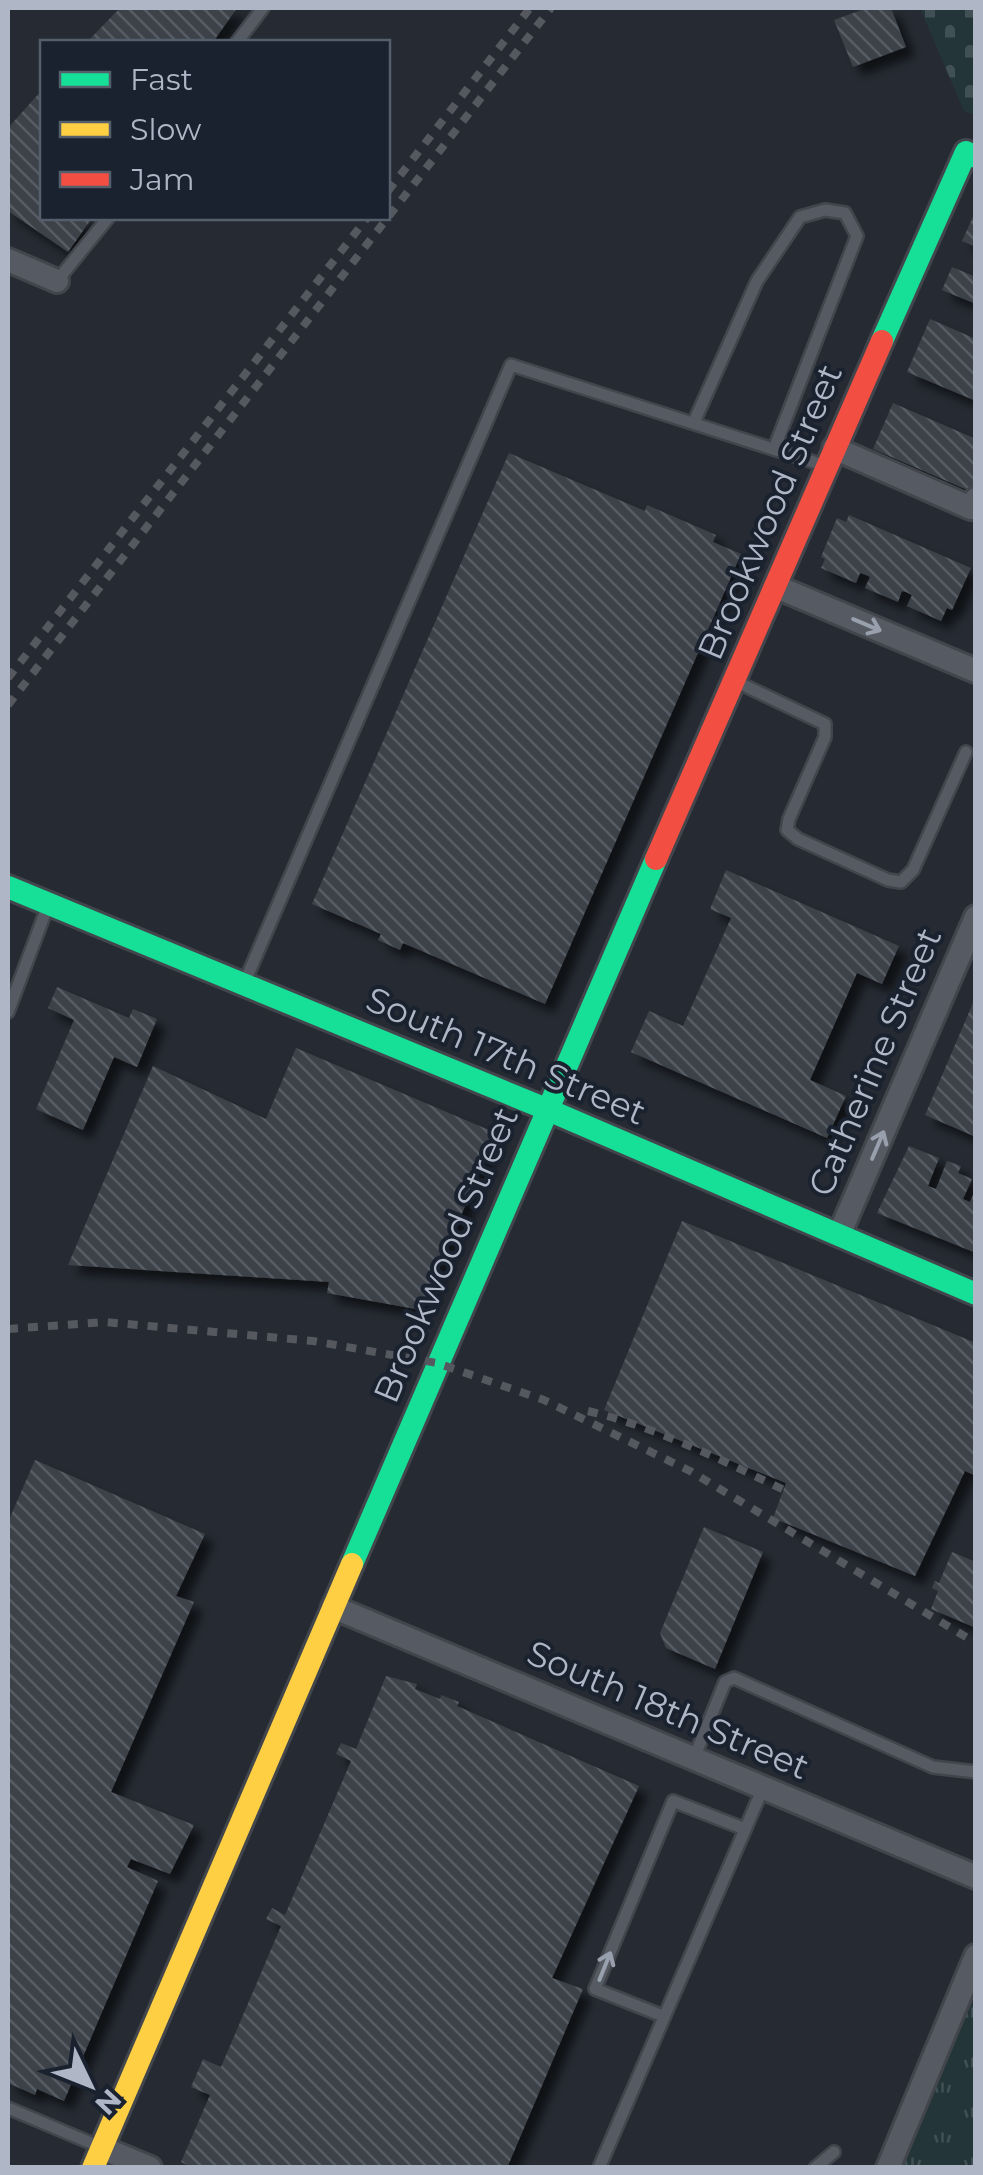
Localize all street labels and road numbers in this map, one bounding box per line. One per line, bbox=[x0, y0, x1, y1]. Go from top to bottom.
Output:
street label: Brookwood Street bbox=[688, 358, 851, 666]
street label: Catherine Street bbox=[799, 921, 950, 1202]
street label: South 17th Street bbox=[360, 977, 652, 1134]
street label: Brookwood Street bbox=[364, 1101, 527, 1409]
street label: South 18th Street bbox=[521, 1631, 816, 1788]

